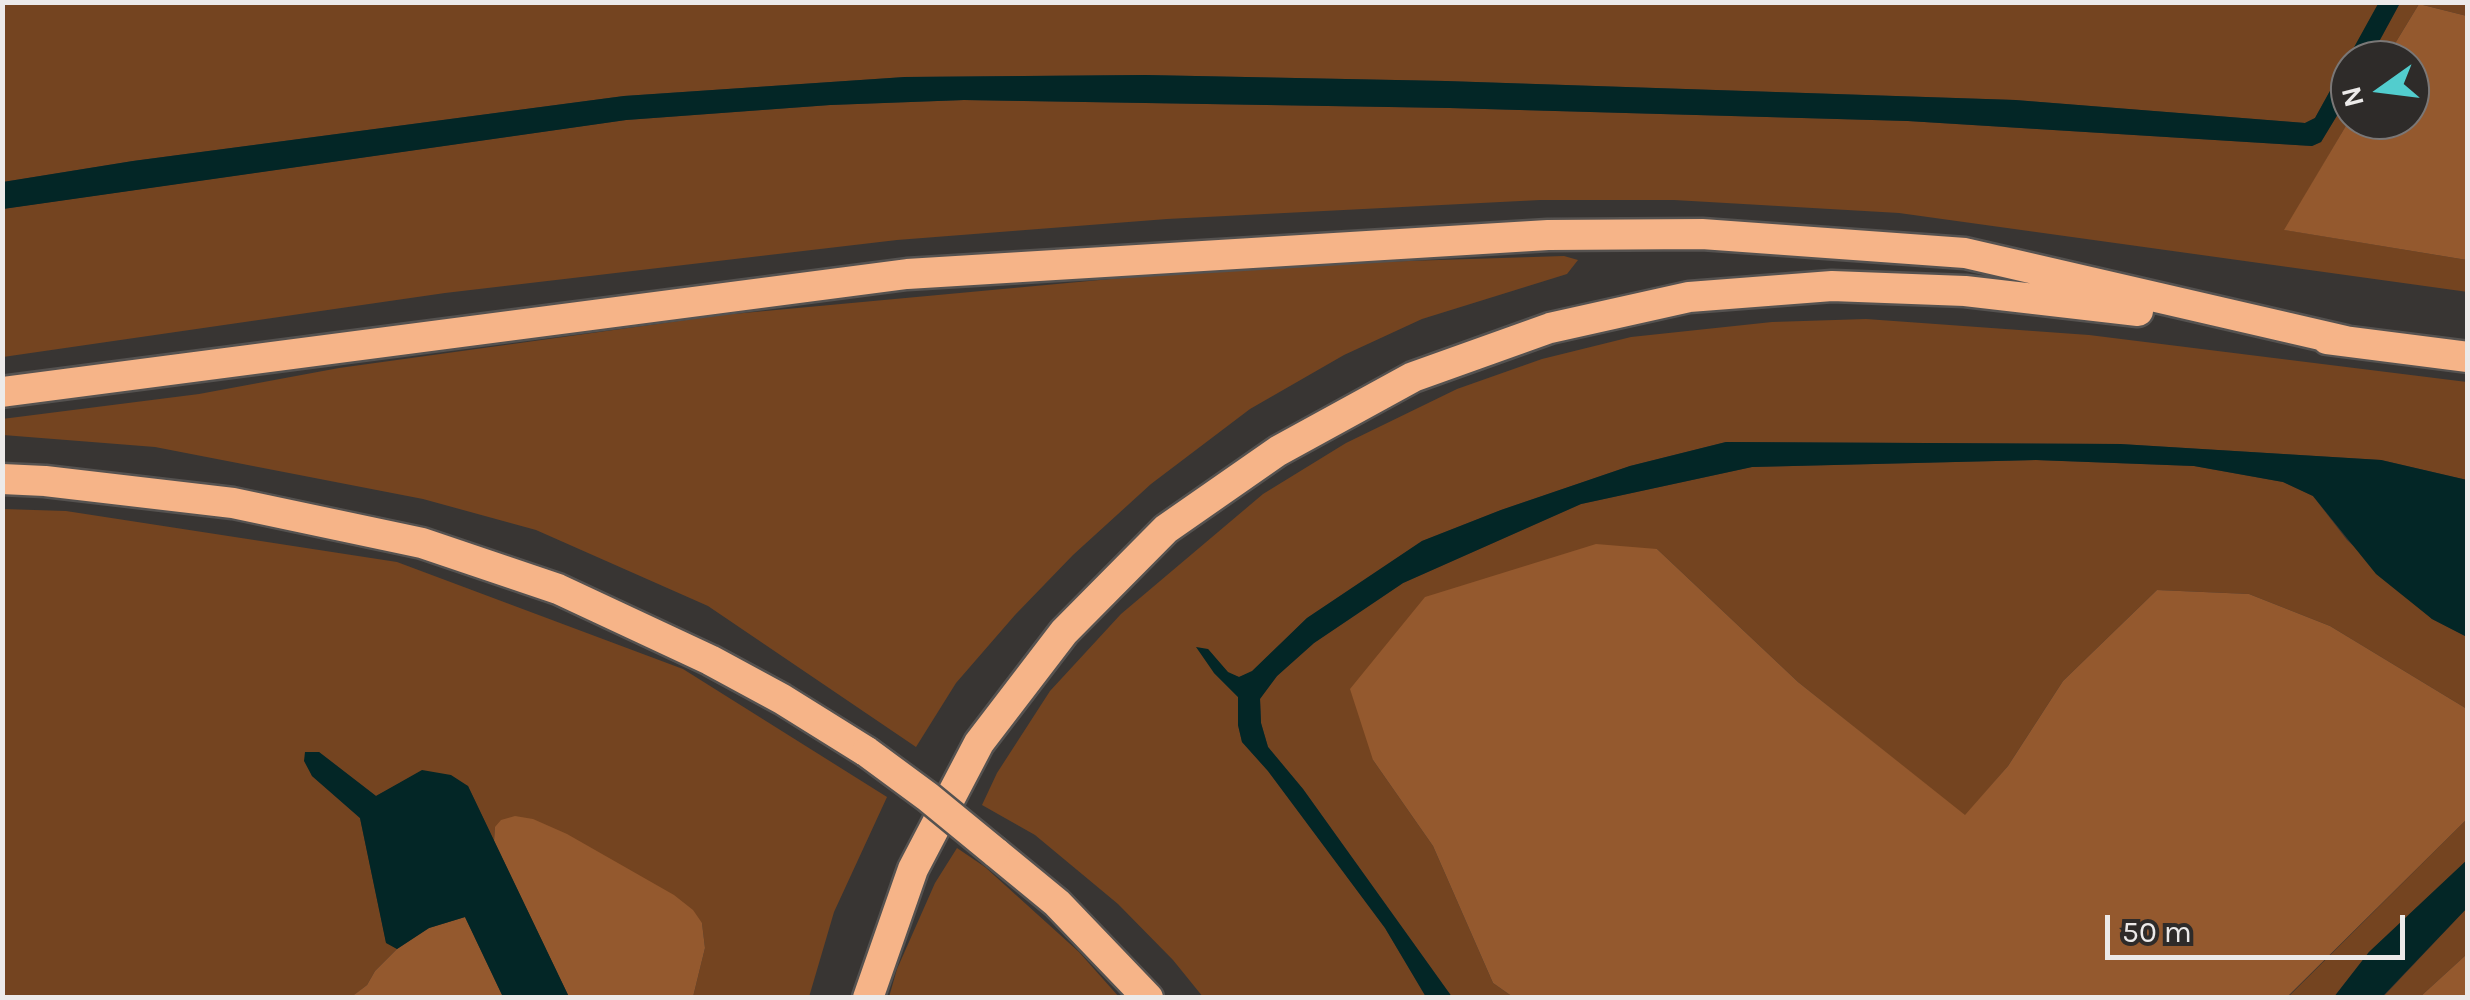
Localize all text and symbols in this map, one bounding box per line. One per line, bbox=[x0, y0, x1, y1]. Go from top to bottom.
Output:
north arrow bbox=[2330, 40, 2430, 140]
text: N bbox=[2334, 83, 2371, 111]
scale bar bbox=[2110, 895, 2410, 957]
text: 50 m bbox=[2122, 914, 2192, 950]

